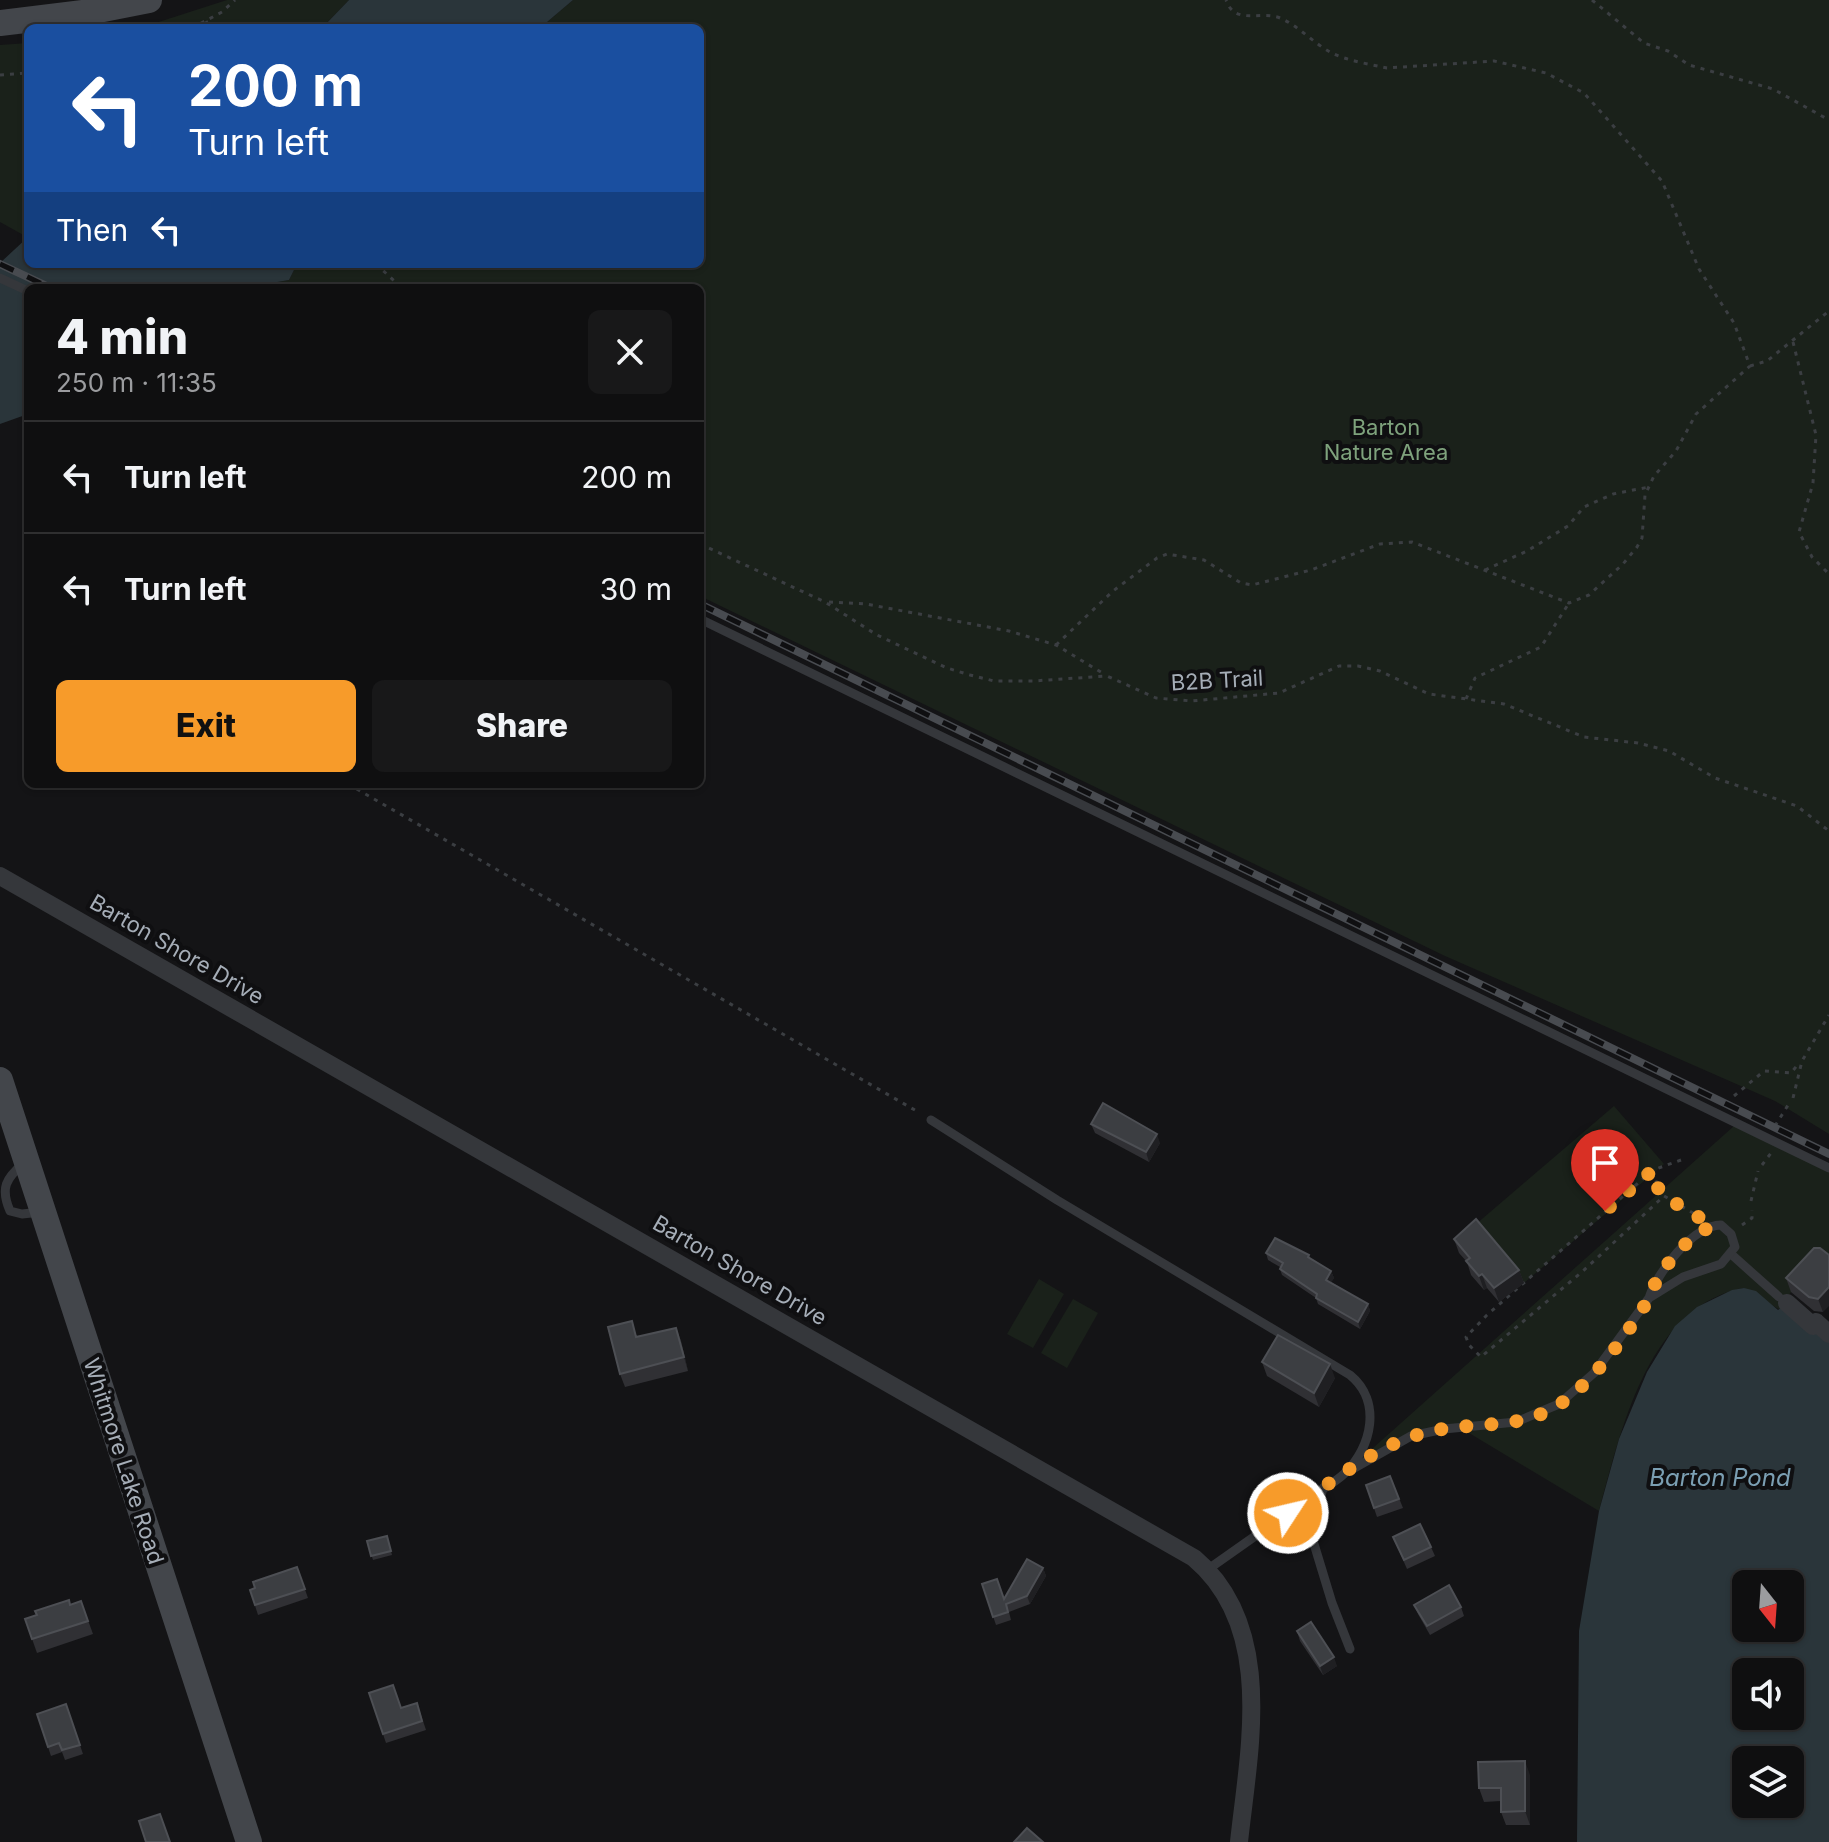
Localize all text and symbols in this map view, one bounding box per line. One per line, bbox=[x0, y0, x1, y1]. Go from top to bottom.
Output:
text: 200 m bbox=[188, 52, 363, 120]
icon: left bbox=[56, 56, 160, 160]
text: Turn left bbox=[188, 120, 329, 164]
icon: left bbox=[144, 208, 188, 252]
text: Then bbox=[56, 212, 128, 248]
text: 4 min bbox=[56, 307, 188, 366]
button: close bbox=[588, 310, 672, 394]
text: 250 m · 11:35 bbox=[56, 367, 217, 398]
park label: Barton Nature Area bbox=[1324, 414, 1448, 465]
icon: left bbox=[56, 455, 100, 499]
text: Turn left bbox=[124, 459, 246, 495]
text: 200 m bbox=[581, 459, 672, 495]
icon: left bbox=[56, 567, 100, 611]
text: Turn left bbox=[124, 571, 246, 607]
text: 30 m bbox=[600, 571, 672, 607]
street label: B2B Trail bbox=[1170, 665, 1264, 695]
button: Exit bbox=[56, 680, 356, 772]
button: Share bbox=[372, 680, 672, 772]
street label: Barton Shore Drive bbox=[85, 889, 269, 1009]
pin bbox=[1571, 1129, 1639, 1211]
icon: arrive bbox=[1583, 1141, 1627, 1185]
street label: Barton Shore Drive bbox=[648, 1210, 832, 1330]
street label: Whitmore Lake Road bbox=[78, 1355, 170, 1567]
water label: Barton Pond bbox=[1649, 1463, 1791, 1492]
position arrow bbox=[1246, 1471, 1330, 1555]
north arrow bbox=[1732, 1570, 1804, 1642]
map controls bbox=[1732, 1570, 1804, 1818]
button: sound bbox=[1732, 1658, 1804, 1730]
button: layers bbox=[1732, 1746, 1804, 1818]

